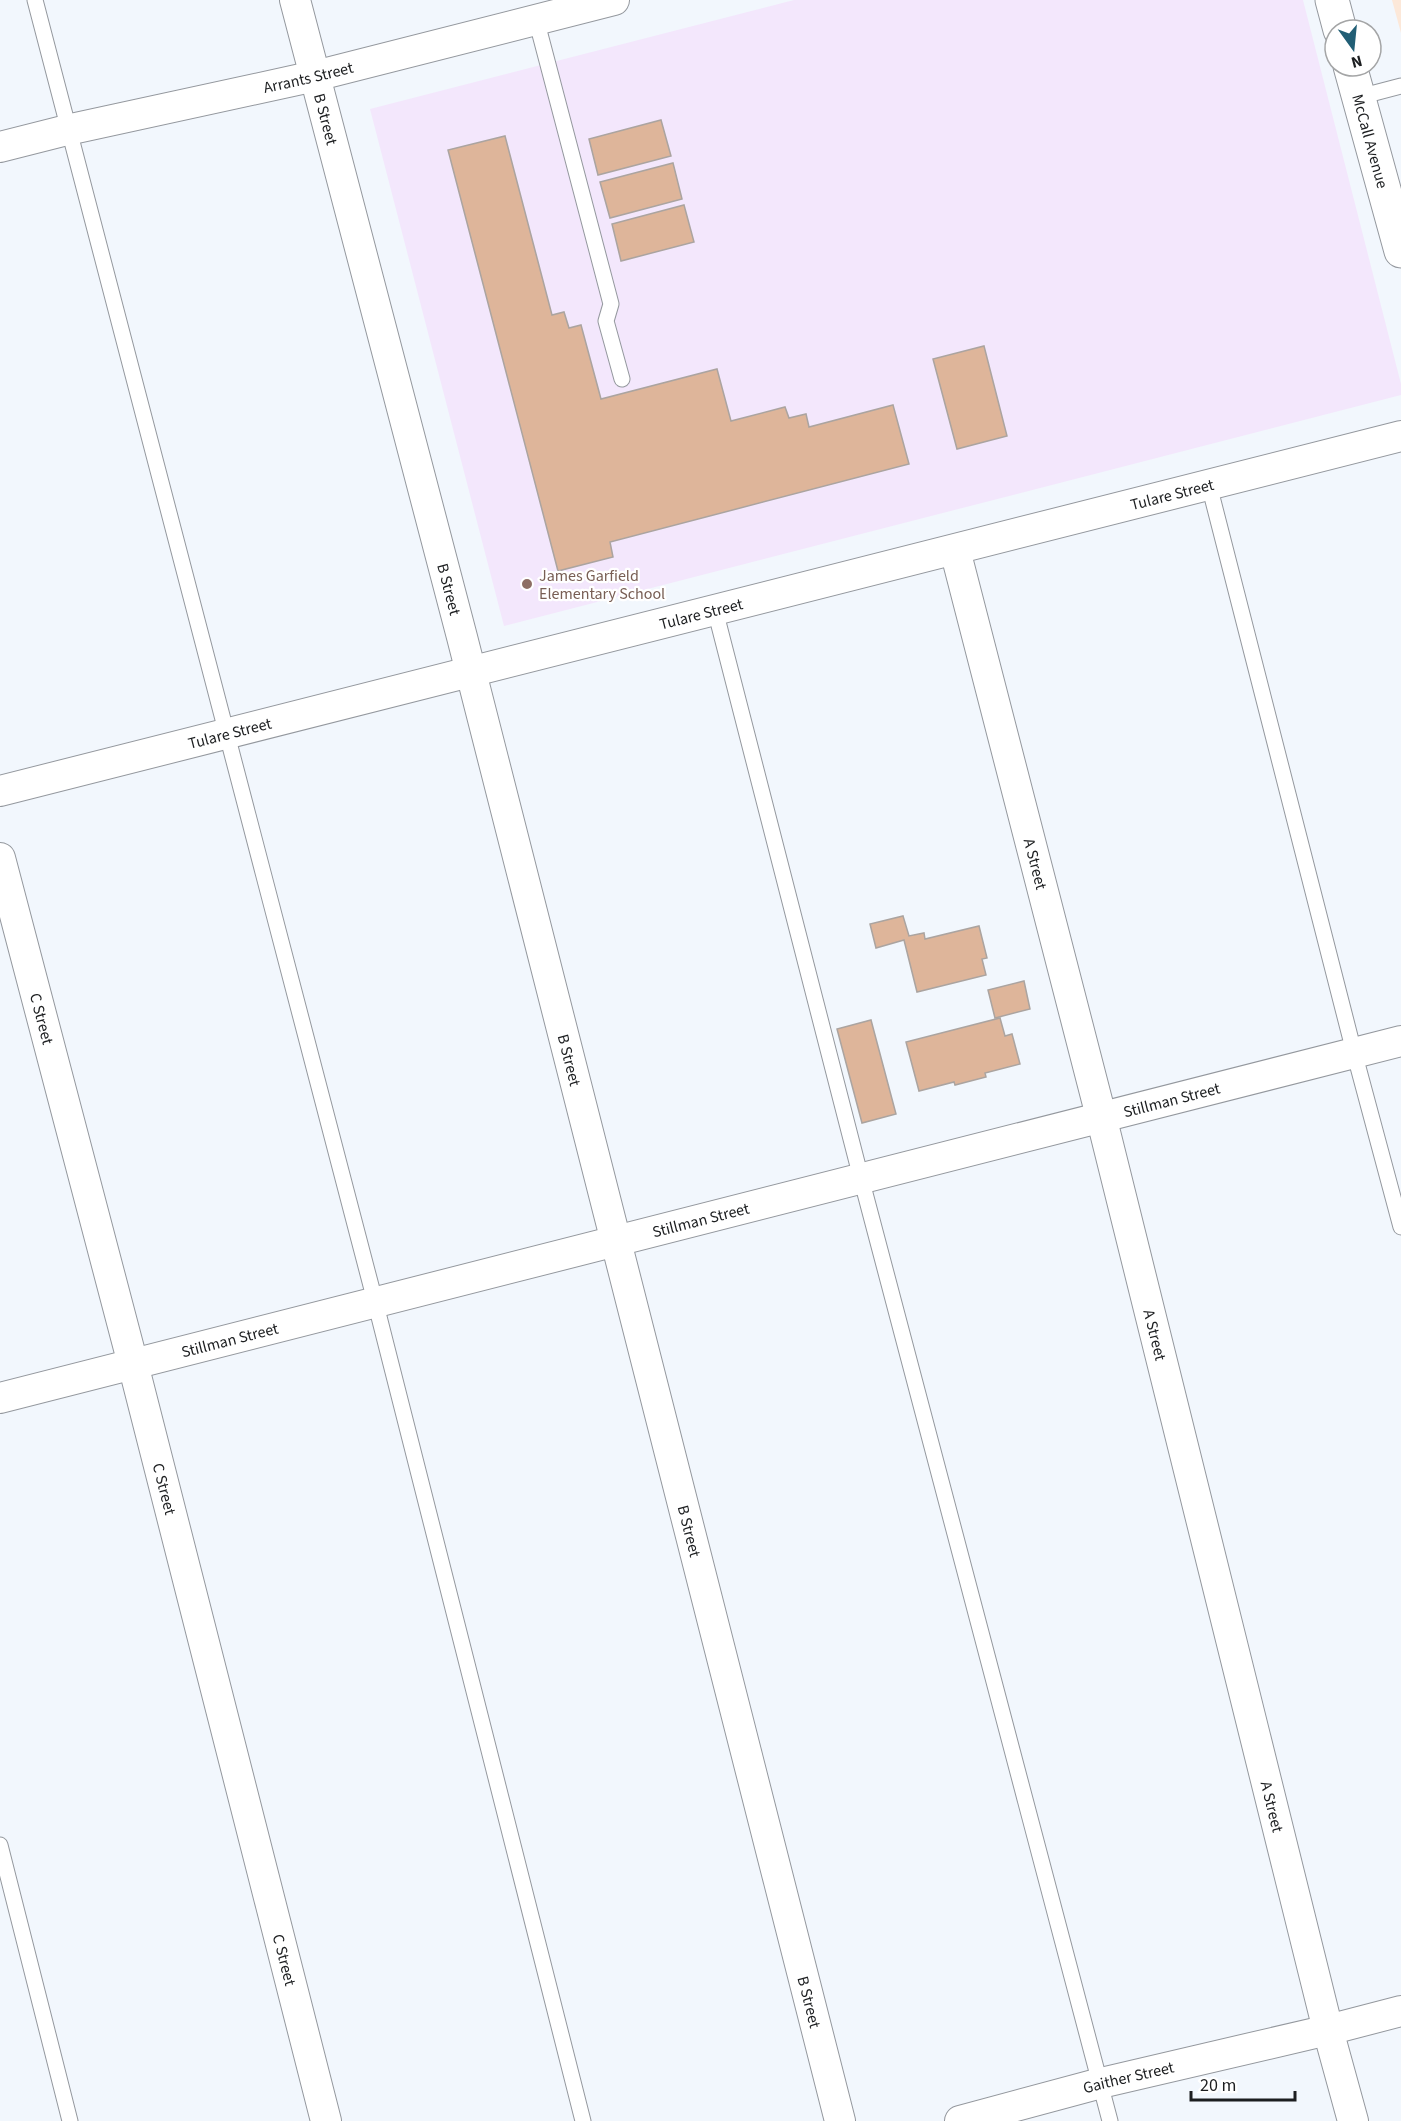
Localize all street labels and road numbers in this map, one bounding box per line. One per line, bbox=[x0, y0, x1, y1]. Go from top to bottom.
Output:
street label: Arrants Street bbox=[261, 57, 356, 99]
street label: B Street bbox=[308, 91, 343, 148]
street label: McCall Avenue bbox=[1346, 92, 1393, 191]
street label: Tulare Street bbox=[1128, 474, 1217, 516]
street label: B Street bbox=[431, 561, 466, 618]
street label: Tulare Street bbox=[657, 593, 746, 636]
street label: Tulare Street bbox=[186, 712, 275, 755]
street label: A Street bbox=[1018, 836, 1052, 892]
street label: C Street bbox=[24, 991, 59, 1048]
street label: B Street bbox=[552, 1032, 586, 1089]
street label: Stillman Street bbox=[1121, 1077, 1223, 1123]
street label: Stillman Street bbox=[650, 1197, 752, 1243]
street label: A Street bbox=[1137, 1307, 1171, 1364]
street label: Stillman Street bbox=[179, 1317, 281, 1363]
street label: C Street bbox=[147, 1461, 181, 1518]
street label: B Street bbox=[672, 1503, 706, 1560]
street label: A Street bbox=[1255, 1779, 1289, 1835]
street label: C Street bbox=[267, 1932, 301, 1989]
street label: B Street bbox=[792, 1974, 826, 2031]
street label: Gaither Street bbox=[1081, 2056, 1177, 2099]

